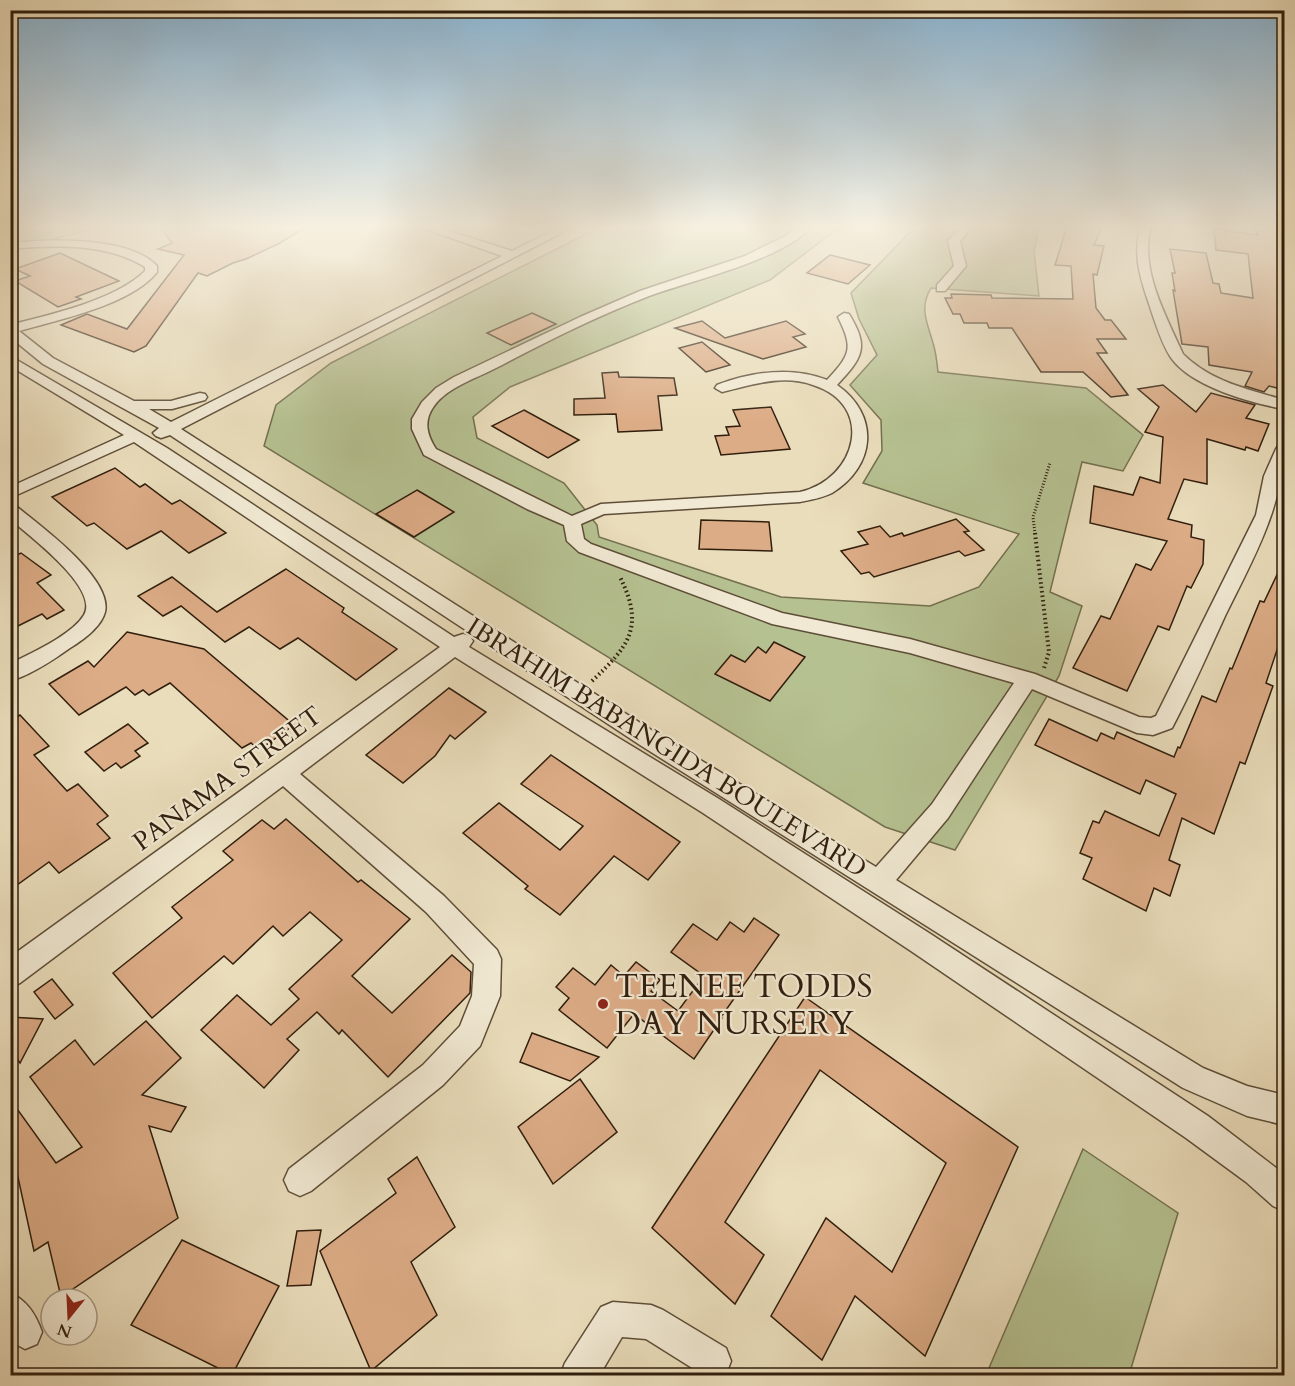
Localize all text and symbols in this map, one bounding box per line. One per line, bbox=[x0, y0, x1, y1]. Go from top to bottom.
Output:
street label: IBRAHIM BABANGIDA BOULEVARD bbox=[460, 609, 873, 886]
street label: PANAMA STREET bbox=[126, 698, 329, 859]
place label: TEENEE TODDS DAY NURSERY bbox=[615, 965, 873, 1046]
marker: TEENEE TODDS DAY NURSERY bbox=[596, 997, 610, 1011]
north arrow bbox=[39, 1287, 99, 1347]
text: N bbox=[55, 1318, 75, 1343]

